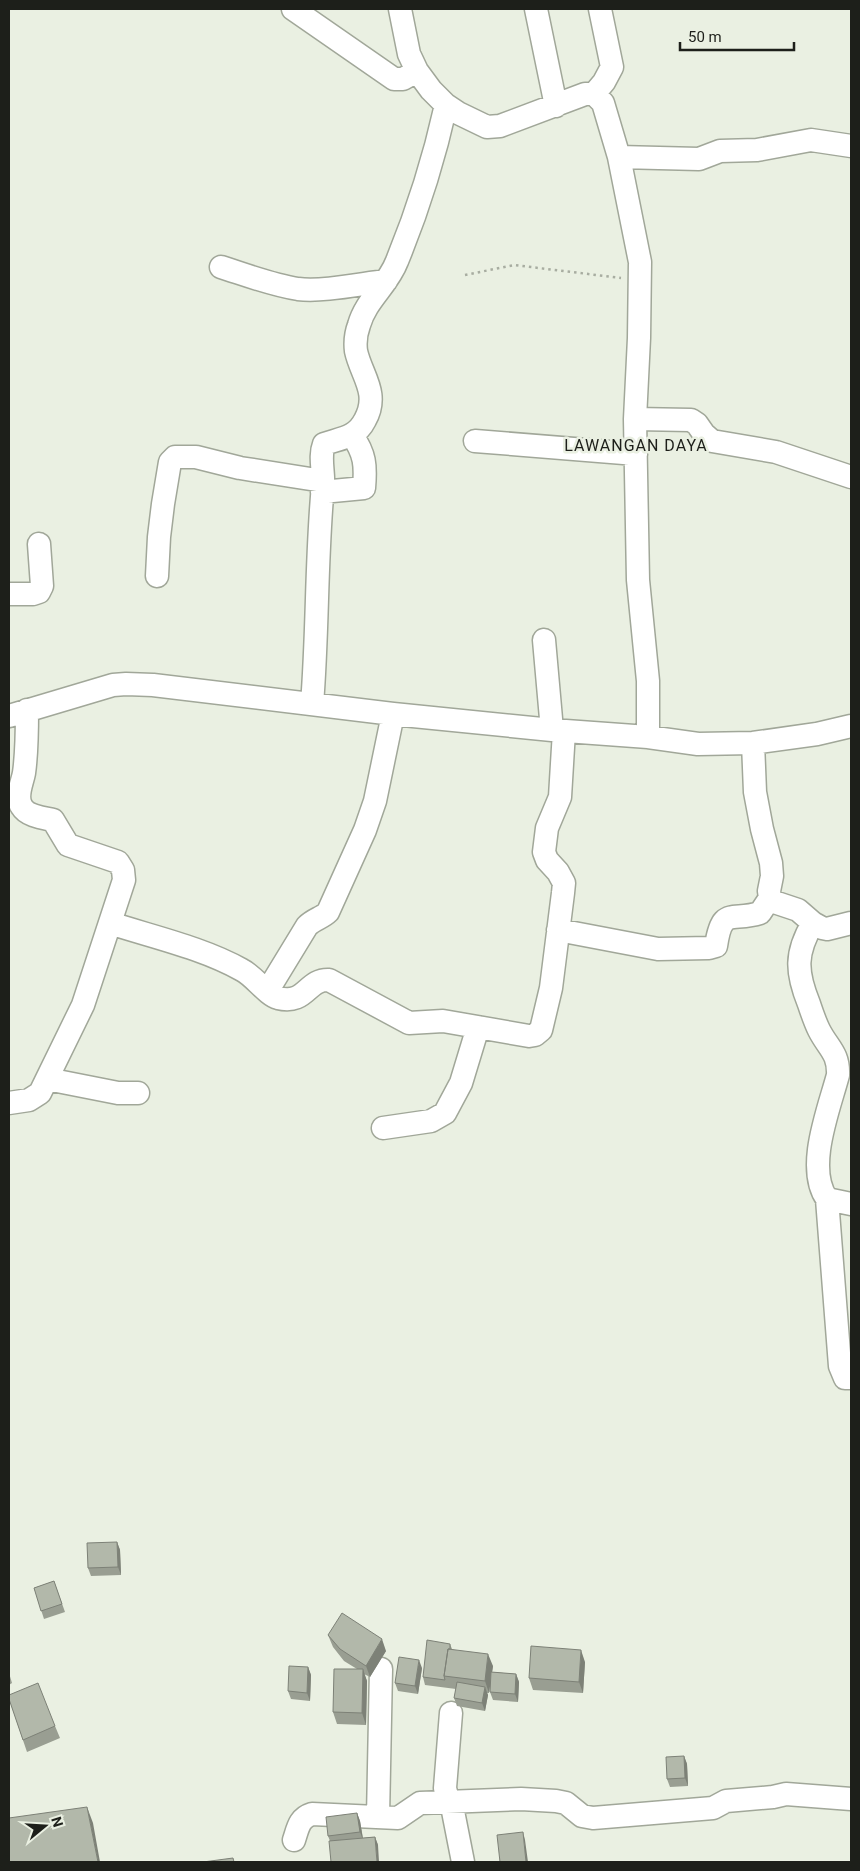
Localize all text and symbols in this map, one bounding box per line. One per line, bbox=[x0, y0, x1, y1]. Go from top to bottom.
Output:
scale bar bbox=[680, 20, 794, 52]
text: 50 m bbox=[688, 28, 722, 46]
district label: LAWANGAN DAYA bbox=[564, 436, 708, 455]
north arrow bbox=[20, 1801, 70, 1851]
text: N bbox=[48, 1815, 67, 1829]

